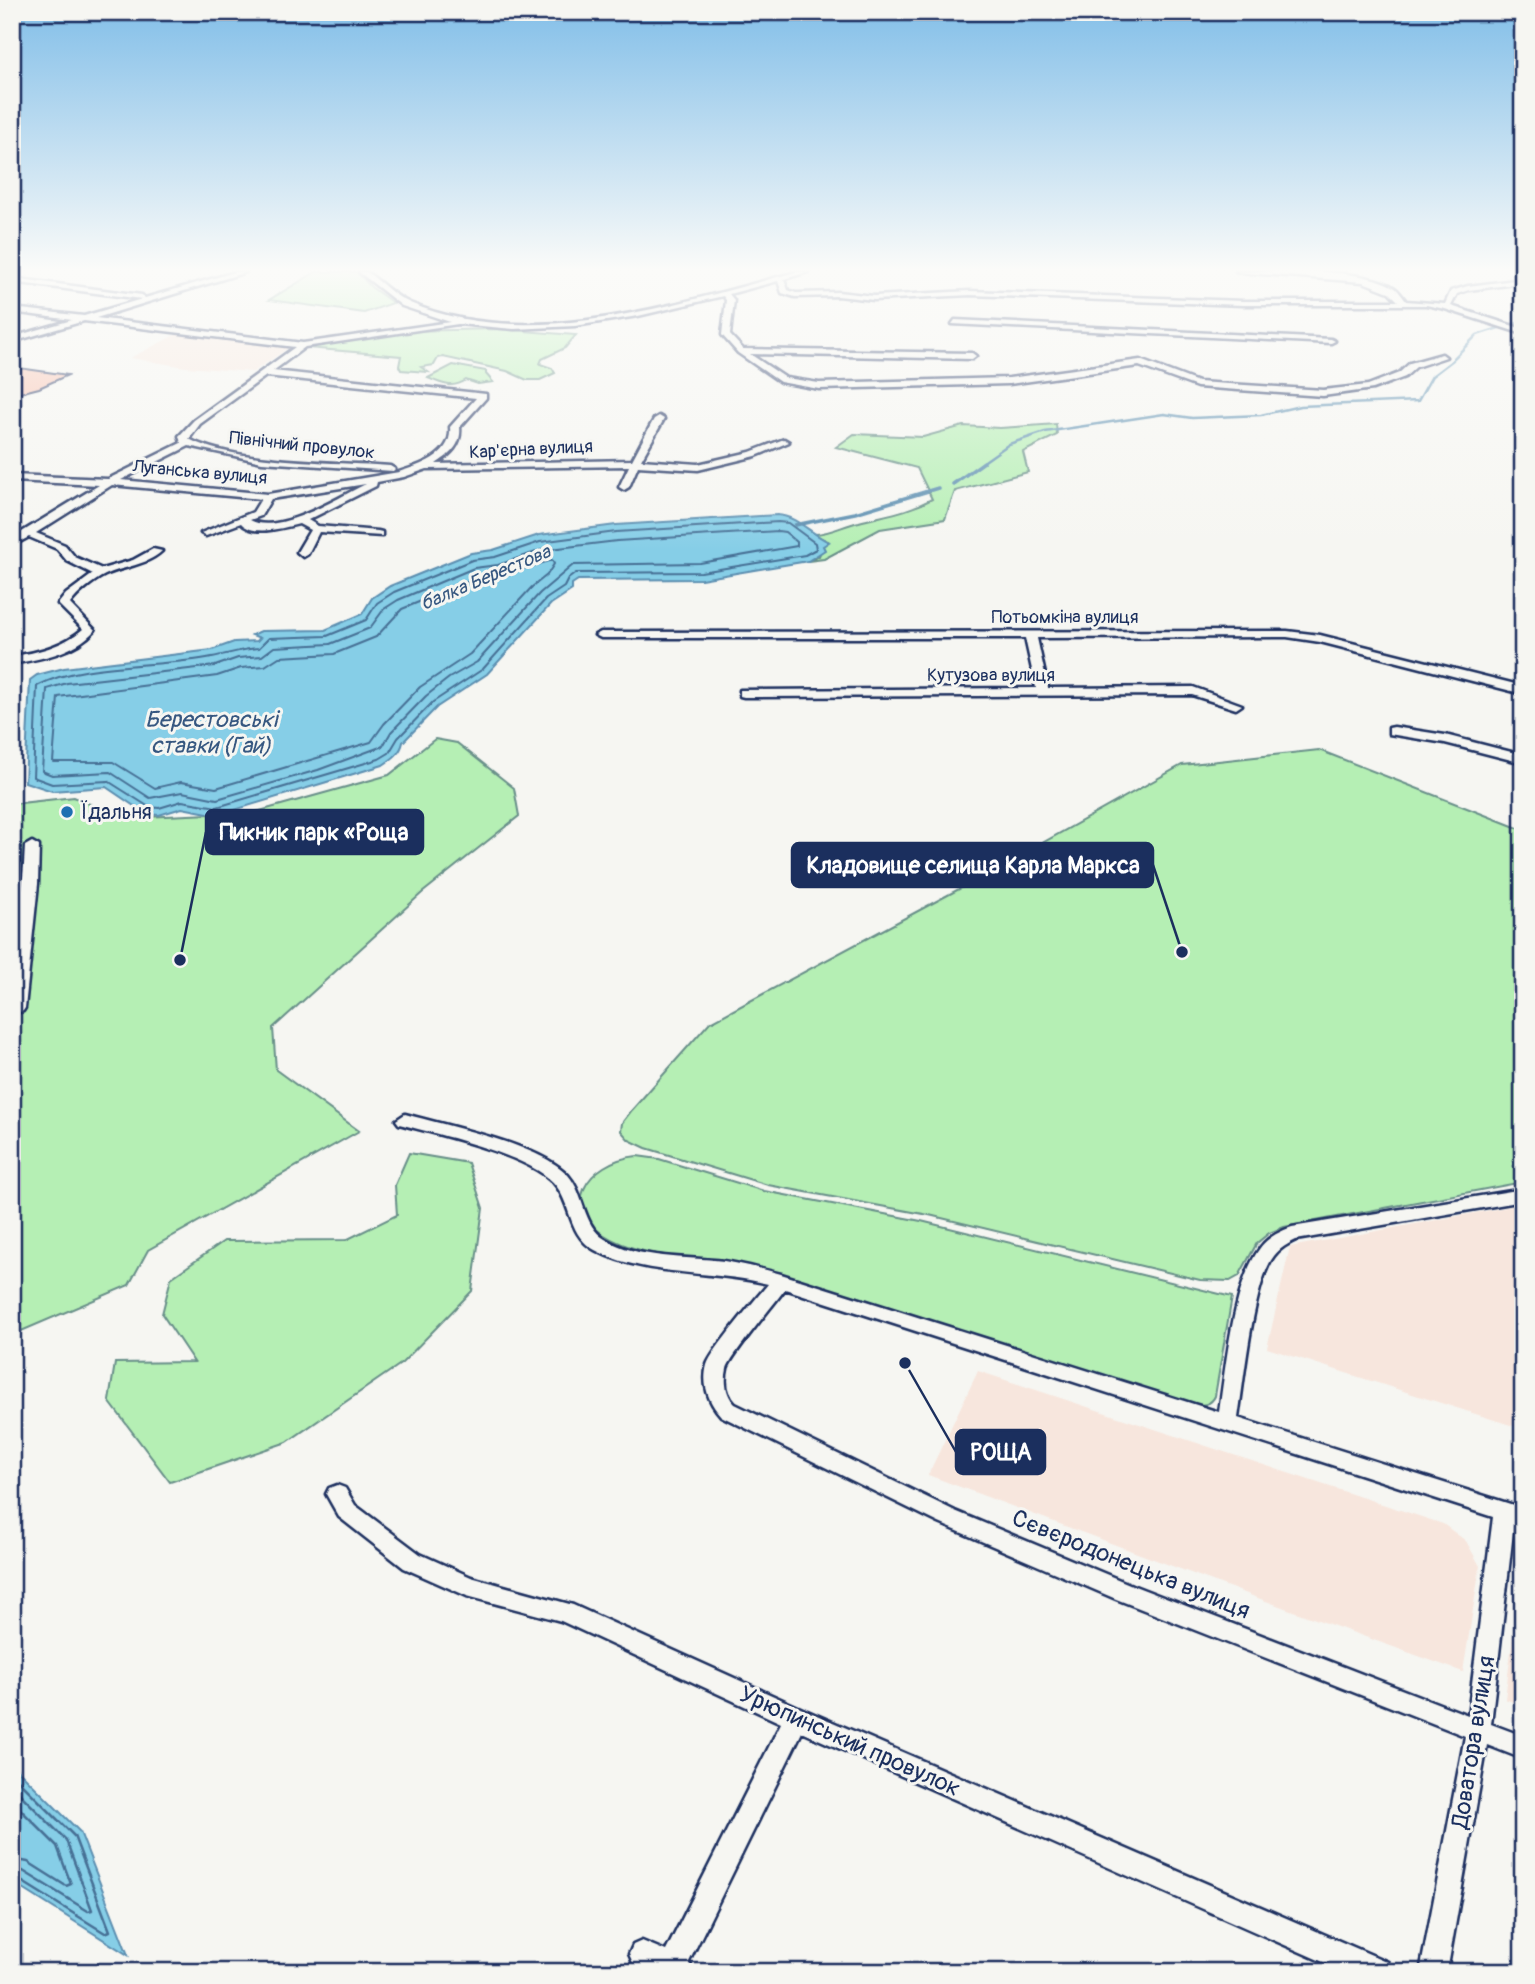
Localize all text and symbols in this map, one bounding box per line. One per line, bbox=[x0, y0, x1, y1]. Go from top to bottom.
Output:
street label: Північний провулок bbox=[228, 426, 376, 465]
street label: Кар'єрна вулиця bbox=[469, 435, 594, 464]
street label: Луганська вулиця bbox=[131, 455, 268, 490]
water label: балка Берестова bbox=[417, 539, 555, 616]
street label: Потьомкіна вулиця bbox=[992, 606, 1138, 629]
street label: Кутузова вулиця bbox=[927, 664, 1055, 687]
water label: Берестовські ставки (Гай) bbox=[145, 705, 281, 760]
place label: Їдальня bbox=[81, 799, 152, 826]
marker: Їдальня bbox=[59, 804, 75, 820]
callout: Пикник парк «Роща bbox=[206, 810, 423, 854]
text: Пикник парк «Роща bbox=[219, 818, 409, 847]
callout: Кладовище селища Карла Маркса bbox=[792, 843, 1153, 887]
text: Кладовище селища Карла Маркса bbox=[806, 851, 1140, 880]
callout: РОЩА bbox=[956, 1430, 1045, 1474]
text: РОЩА bbox=[970, 1438, 1032, 1467]
street label: Сєвєродонецька вулиця bbox=[1008, 1503, 1254, 1626]
street label: Доватора вулиця bbox=[1445, 1654, 1501, 1832]
street label: Урюпинський провулок bbox=[735, 1680, 965, 1803]

